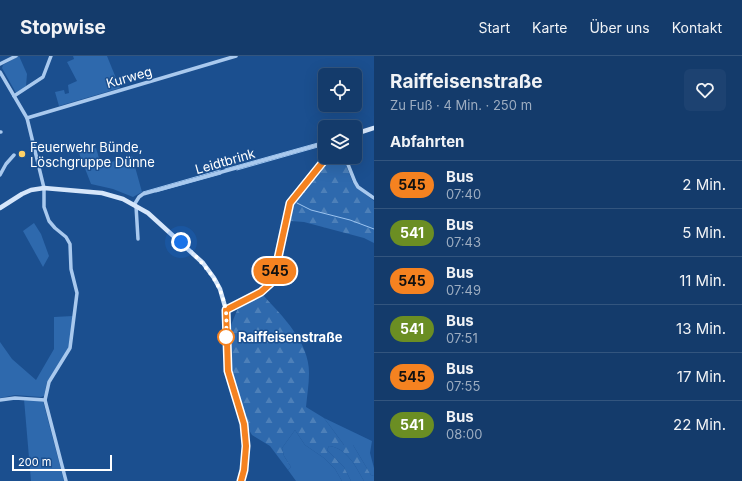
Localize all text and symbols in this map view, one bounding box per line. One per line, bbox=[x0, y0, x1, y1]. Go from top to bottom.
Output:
text: Stopwise bbox=[20, 16, 106, 39]
text: Start bbox=[478, 19, 510, 36]
text: Karte bbox=[532, 19, 567, 36]
text: Über uns bbox=[589, 19, 650, 36]
text: Kontakt bbox=[672, 19, 722, 36]
street label: Kurweg bbox=[104, 63, 154, 91]
map controls bbox=[318, 68, 362, 164]
button: locate bbox=[318, 68, 362, 112]
button: heart bbox=[684, 69, 726, 111]
text: Raiffeisenstraße bbox=[390, 70, 543, 93]
text: Zu Fuß · 4 Min. · 250 m bbox=[390, 97, 532, 113]
button: layers bbox=[318, 120, 362, 164]
text: Abfahrten bbox=[390, 132, 464, 151]
place label: Feuerwehr Bünde, Löschgruppe Dünne bbox=[30, 139, 155, 170]
street label: Leidtbrink bbox=[193, 145, 257, 177]
marker: Feuerwehr Bünde, Löschgruppe Dünne bbox=[17, 149, 27, 159]
text: Bus bbox=[446, 167, 474, 186]
text: 2 Min. bbox=[682, 175, 726, 194]
text: 545 bbox=[398, 176, 426, 193]
text: 07:40 bbox=[446, 186, 481, 202]
text: Bus bbox=[446, 215, 474, 234]
text: 5 Min. bbox=[682, 223, 726, 242]
text: 541 bbox=[400, 224, 424, 241]
your location bbox=[171, 232, 191, 252]
text: 07:43 bbox=[446, 234, 481, 250]
line badge: 545 bbox=[252, 258, 298, 284]
text: 545 bbox=[261, 262, 289, 279]
text: Bus bbox=[446, 263, 474, 282]
text: 11 Min. bbox=[679, 271, 726, 290]
text: 545 bbox=[398, 272, 426, 289]
text: 07:49 bbox=[446, 282, 481, 298]
text: Bus bbox=[446, 311, 474, 330]
text: 13 Min. bbox=[676, 319, 726, 338]
text: 541 bbox=[400, 320, 424, 337]
marker: Raiffeisenstraße bbox=[217, 328, 235, 346]
place label: Raiffeisenstraße bbox=[238, 329, 343, 345]
text: 07:51 bbox=[446, 330, 478, 346]
text: Bus bbox=[446, 359, 474, 378]
text: 17 Min. bbox=[677, 367, 726, 386]
text: 545 bbox=[398, 368, 426, 385]
text: 07:55 bbox=[446, 378, 480, 394]
text: Bus bbox=[446, 407, 474, 426]
text: 22 Min. bbox=[673, 415, 726, 434]
text: 541 bbox=[400, 416, 424, 433]
text: 08:00 bbox=[446, 426, 482, 442]
scale bar bbox=[12, 453, 112, 472]
text: 200 m bbox=[18, 455, 51, 469]

